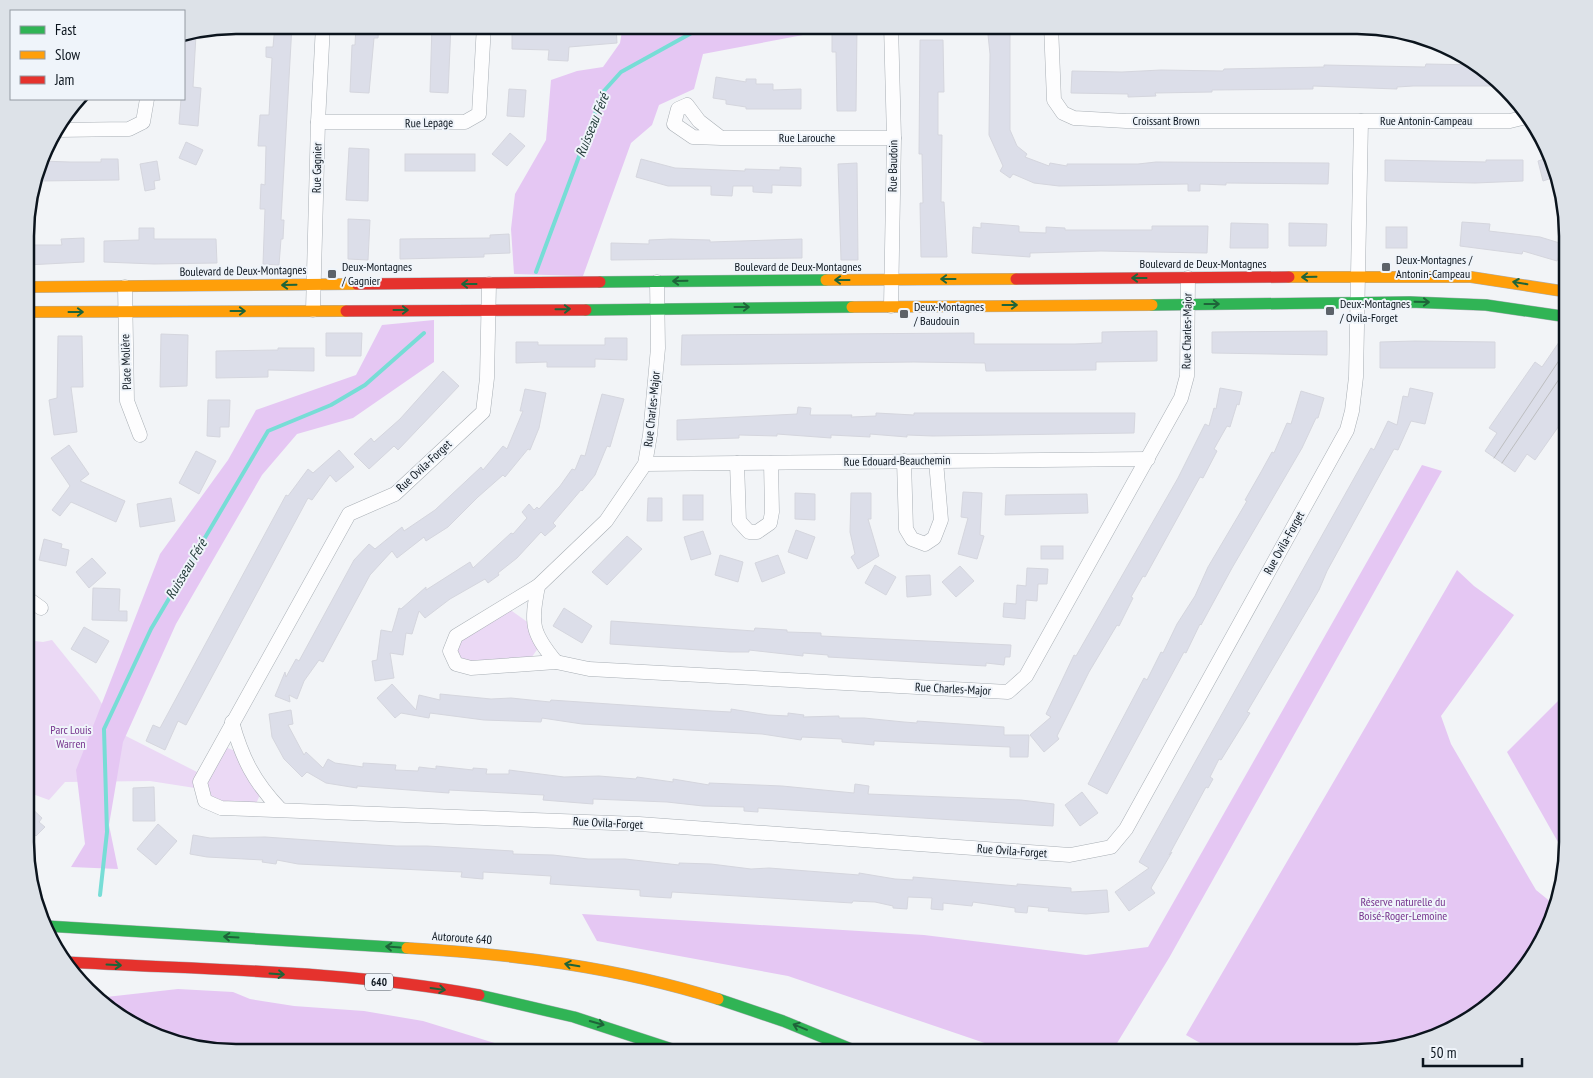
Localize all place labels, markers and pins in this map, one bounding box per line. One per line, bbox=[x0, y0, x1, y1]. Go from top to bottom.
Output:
place label: Deux-Montagnes / Antonin-Campeau bbox=[1396, 252, 1473, 281]
place label: Deux-Montagnes / Gagnier bbox=[341, 259, 412, 288]
marker: Deux-Montagnes / Antonin-Campeau bbox=[1380, 261, 1392, 273]
marker: Deux-Montagnes / Gagnier bbox=[326, 268, 338, 280]
place label: Deux-Montagnes / Ovila-Forget bbox=[1339, 296, 1410, 325]
place label: Deux-Montagnes / Baudouin bbox=[913, 299, 984, 328]
marker: Deux-Montagnes / Ovila-Forget bbox=[1324, 305, 1336, 317]
marker: Deux-Montagnes / Baudouin bbox=[898, 308, 910, 320]

